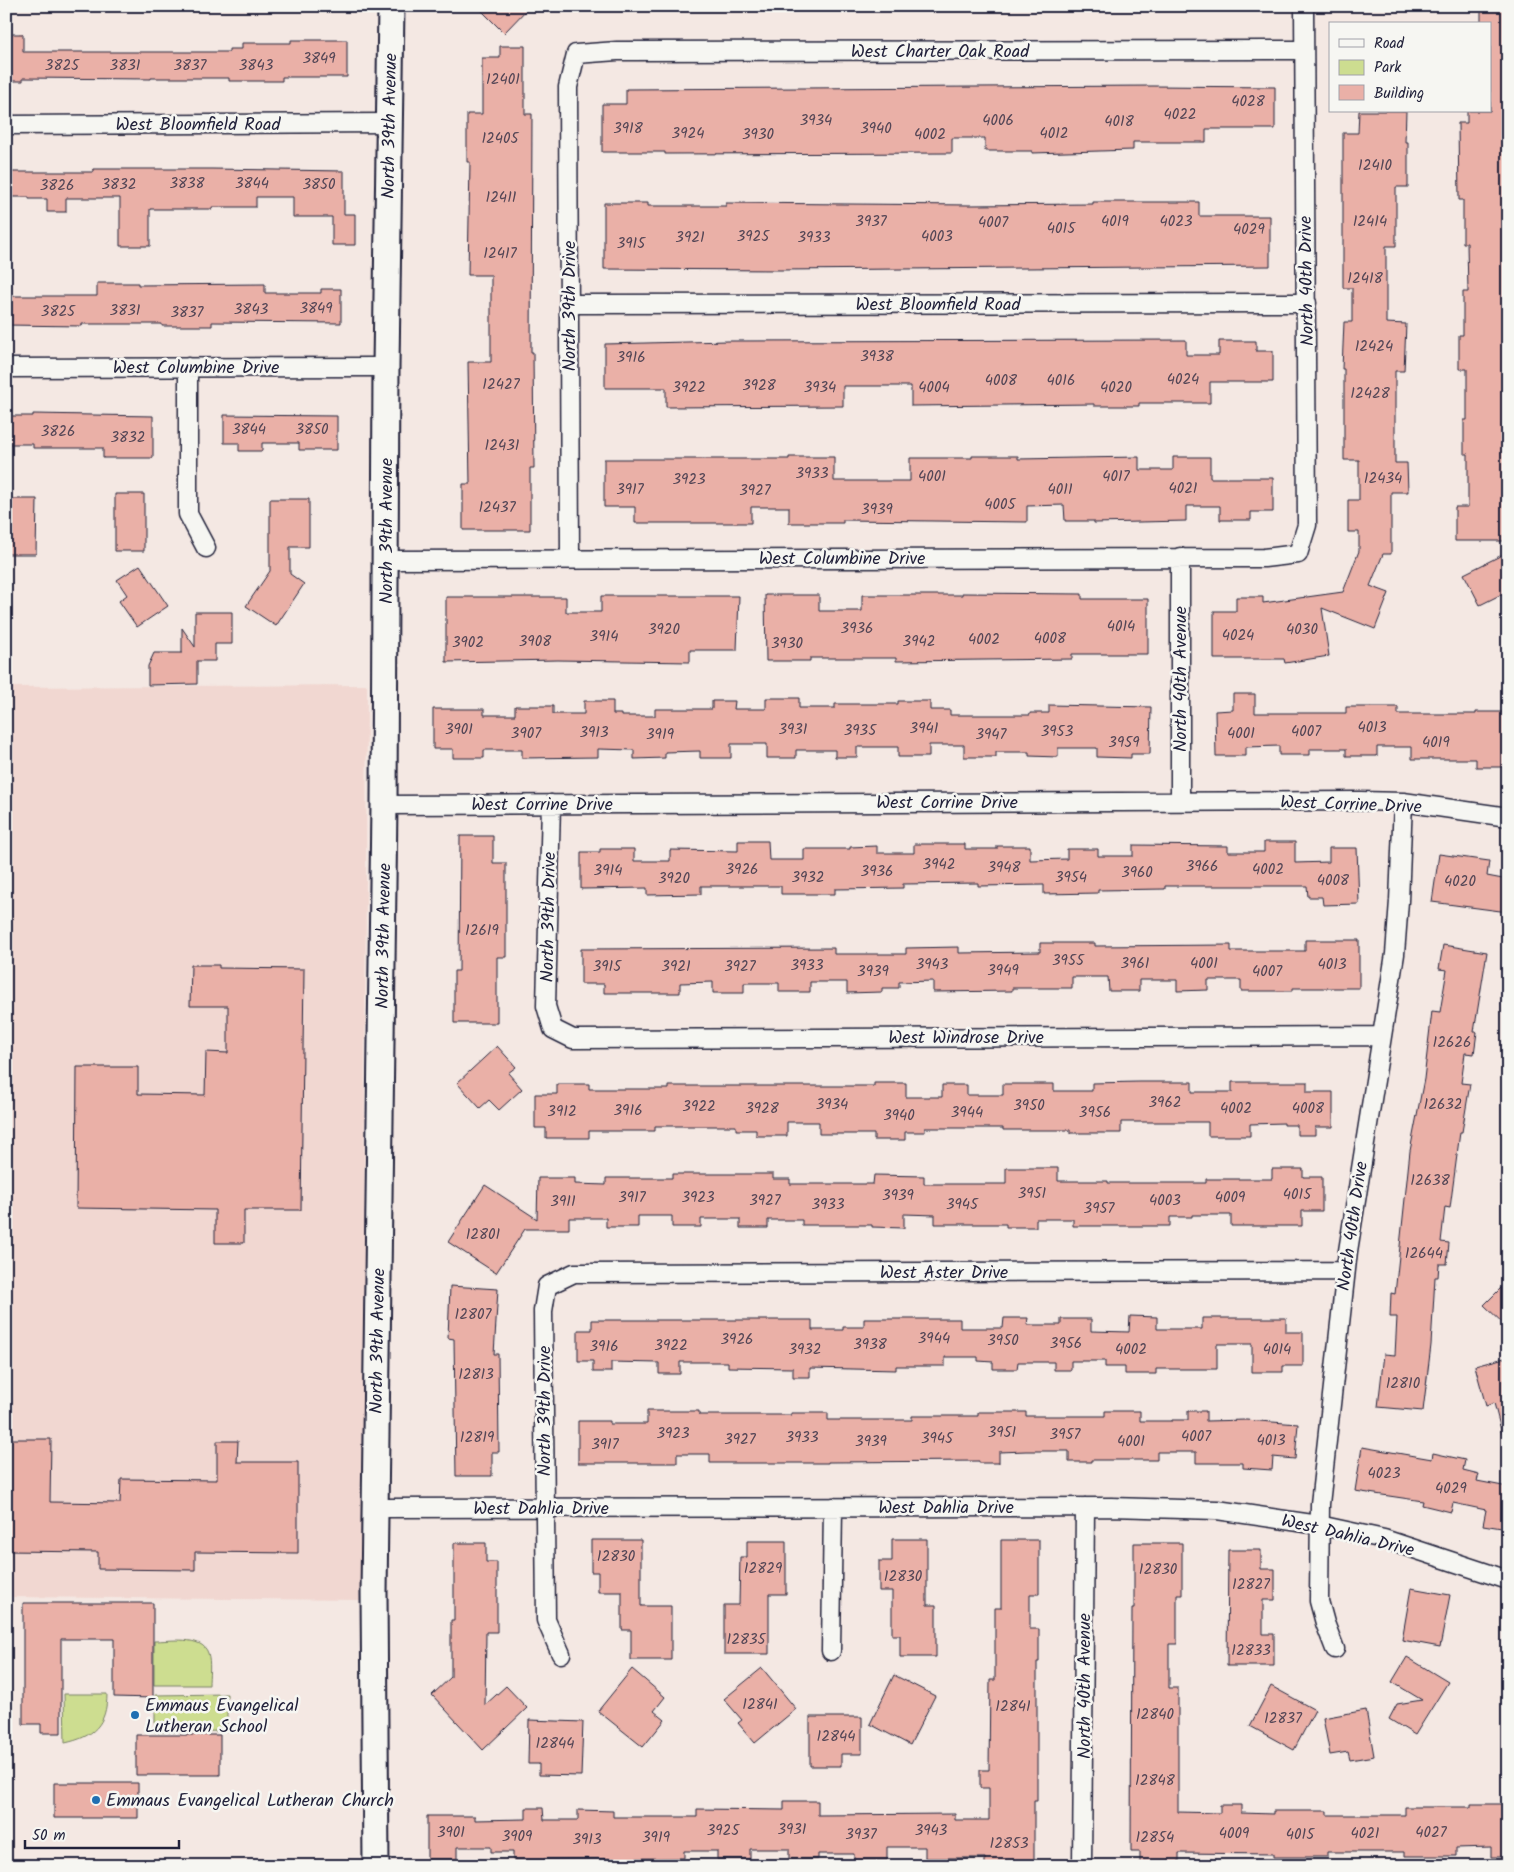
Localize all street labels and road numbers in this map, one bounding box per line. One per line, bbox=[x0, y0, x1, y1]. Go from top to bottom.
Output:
street label: West Charter Oak Road bbox=[851, 38, 1030, 67]
street label: North 39th Avenue bbox=[375, 53, 406, 199]
street label: West Bloomfield Road bbox=[116, 111, 281, 140]
street label: North 40th Drive bbox=[1292, 216, 1323, 346]
street label: North 39th Drive bbox=[556, 241, 585, 371]
street label: West Bloomfield Road bbox=[856, 291, 1021, 320]
street label: West Columbine Drive bbox=[113, 354, 279, 383]
street label: North 39th Avenue bbox=[373, 458, 402, 604]
street label: West Columbine Drive bbox=[759, 545, 925, 574]
street label: North 40th Avenue bbox=[1167, 606, 1196, 752]
street label: West Corrine Drive bbox=[876, 789, 1018, 818]
street label: West Corrine Drive bbox=[1280, 789, 1422, 822]
street label: West Corrine Drive bbox=[471, 791, 613, 820]
street label: North 39th Drive bbox=[534, 851, 565, 983]
street label: North 39th Avenue bbox=[369, 863, 400, 1009]
street label: West Windrose Drive bbox=[888, 1024, 1044, 1053]
street label: North 40th Drive bbox=[1330, 1160, 1377, 1293]
street label: West Aster Drive bbox=[880, 1259, 1008, 1288]
street label: North 39th Avenue bbox=[363, 1268, 394, 1414]
street label: North 39th Drive bbox=[531, 1346, 560, 1476]
street label: West Dahlia Drive bbox=[878, 1494, 1014, 1523]
street label: West Dahlia Drive bbox=[473, 1495, 609, 1524]
street label: West Dahlia Drive bbox=[1278, 1507, 1417, 1566]
street label: North 40th Avenue bbox=[1071, 1613, 1100, 1759]

